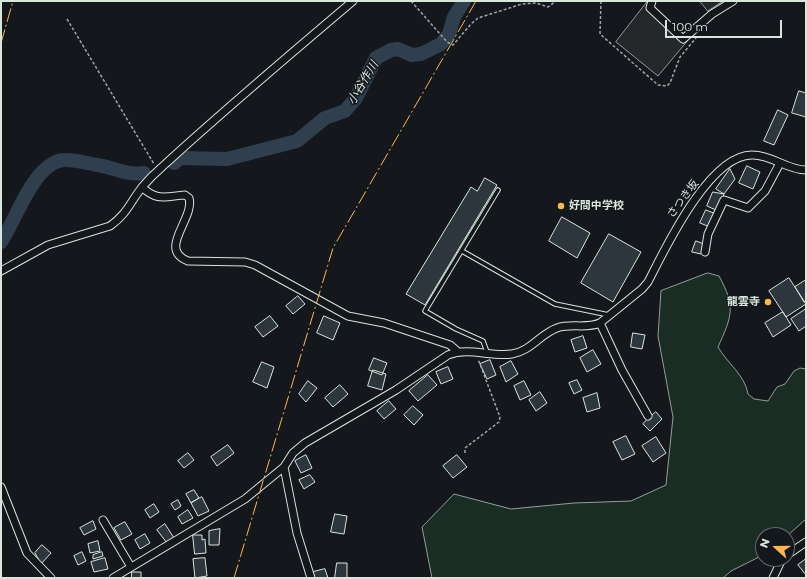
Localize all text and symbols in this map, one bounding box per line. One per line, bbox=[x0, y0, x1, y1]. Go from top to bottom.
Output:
scale bar bbox=[667, 12, 784, 38]
text: 100 m bbox=[672, 19, 708, 34]
water label: 小谷作川 bbox=[344, 59, 382, 107]
street label: さつき坂 bbox=[664, 177, 702, 221]
place label: 好間中学校 bbox=[569, 199, 624, 213]
marker: 好間中学校 bbox=[556, 201, 566, 211]
place label: 龍雲寺 bbox=[727, 295, 760, 309]
marker: 龍雲寺 bbox=[763, 297, 773, 307]
north arrow bbox=[755, 527, 795, 567]
text: N bbox=[757, 536, 773, 550]

